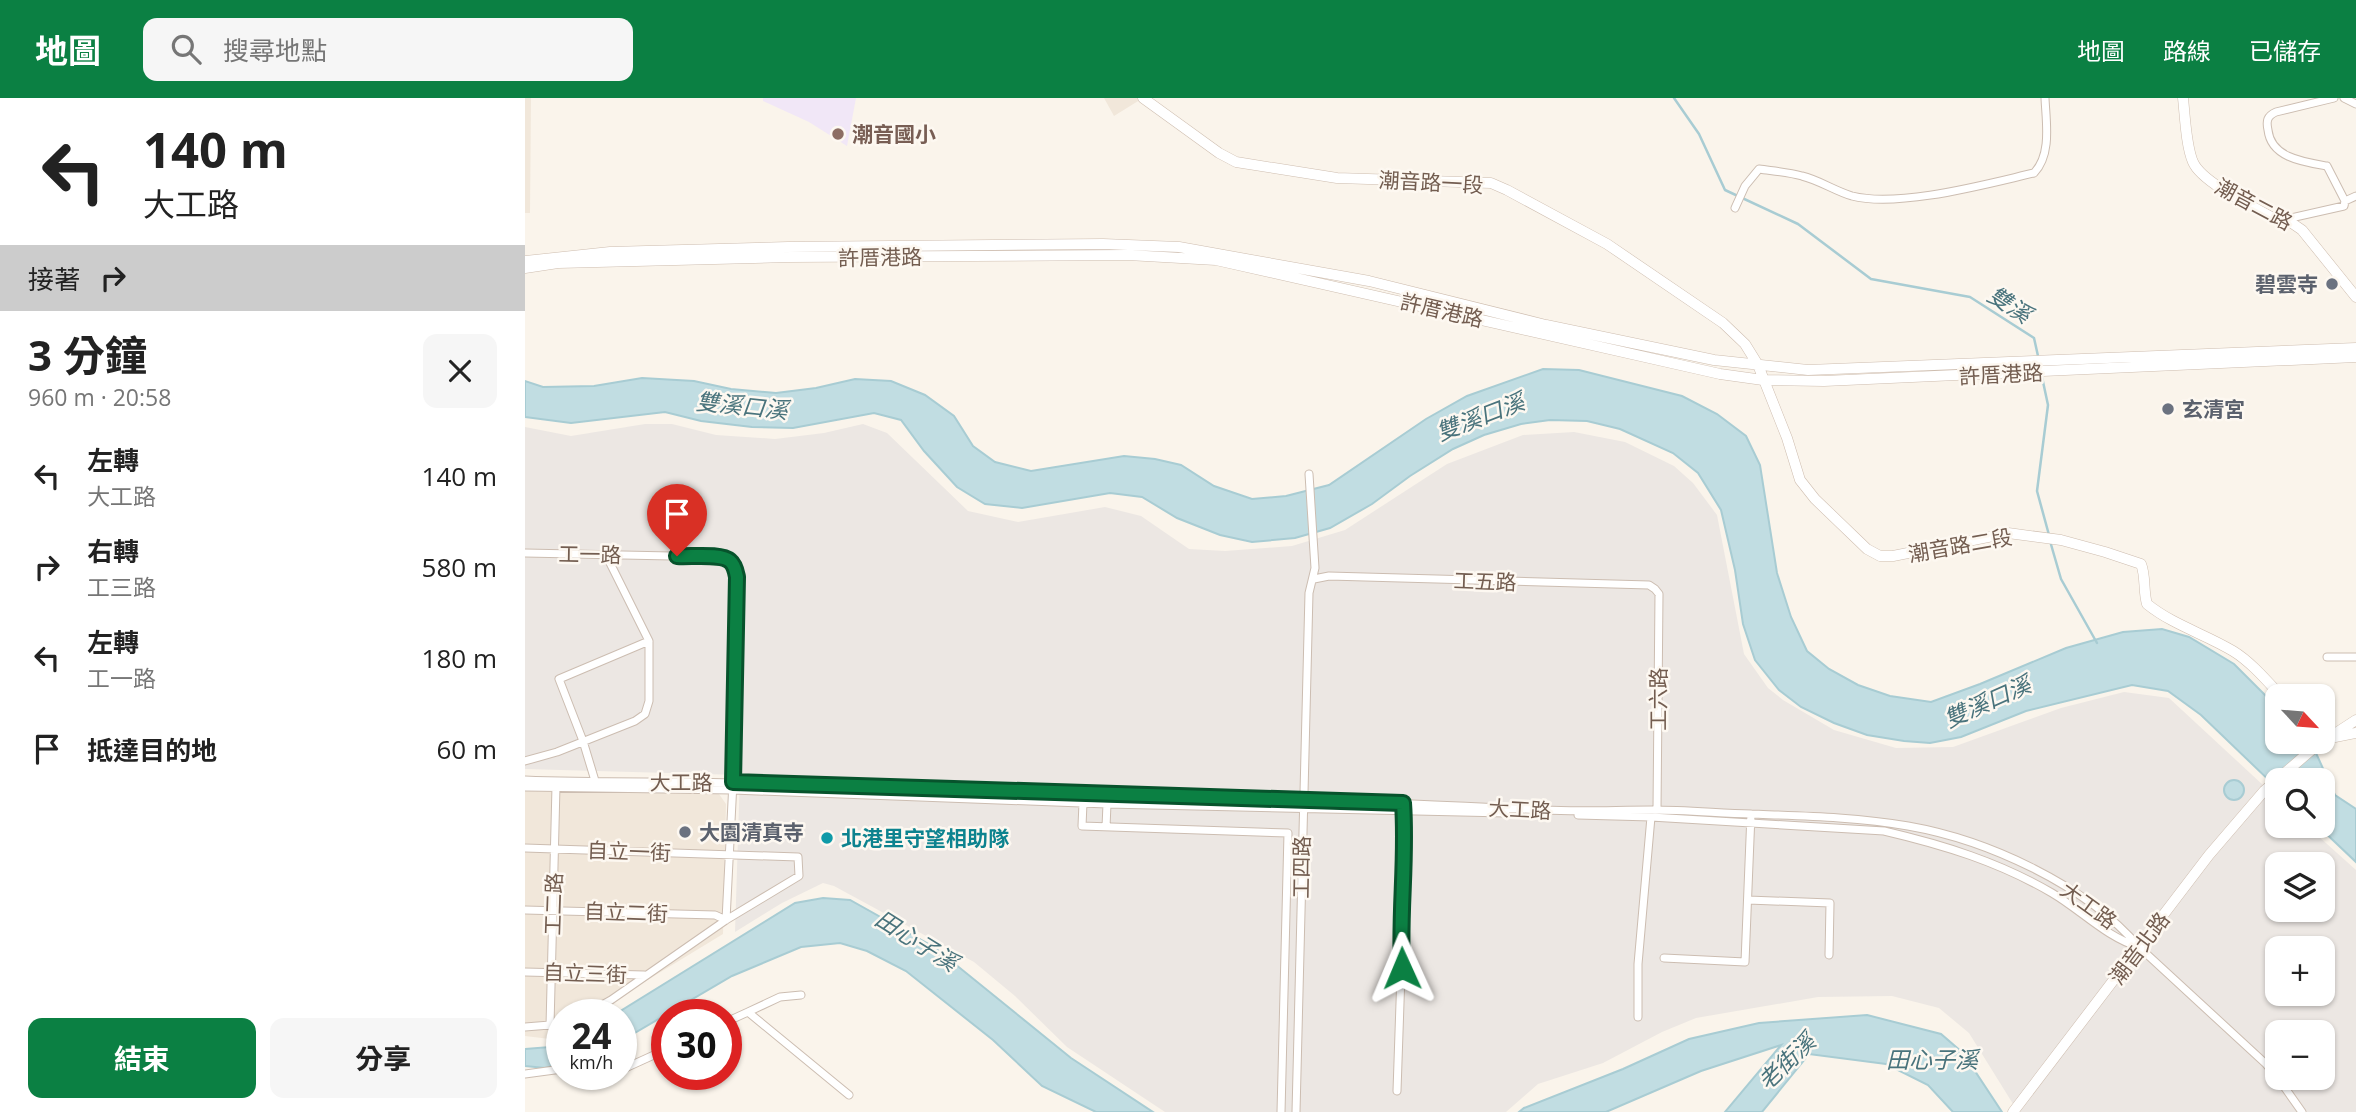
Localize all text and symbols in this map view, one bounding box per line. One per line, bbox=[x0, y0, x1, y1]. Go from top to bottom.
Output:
search box bbox=[143, 18, 633, 81]
text: 地圖 bbox=[35, 28, 101, 73]
icon: search bbox=[167, 30, 205, 68]
text: 搜尋地點 bbox=[223, 32, 327, 68]
text: 地圖 bbox=[2077, 34, 2125, 67]
text: 路線 bbox=[2163, 34, 2211, 67]
text: 已儲存 bbox=[2249, 34, 2321, 67]
text: 140 m bbox=[143, 116, 288, 182]
place label: 潮音國小 bbox=[852, 120, 936, 148]
icon: left bbox=[28, 126, 119, 217]
marker: 潮音國小 bbox=[830, 126, 846, 142]
street label: 潮音路一段 bbox=[1378, 165, 1484, 199]
street label: 潮音二路 bbox=[2210, 172, 2298, 236]
text: 大工路 bbox=[143, 182, 239, 225]
street label: 許厝港路 bbox=[838, 242, 922, 272]
icon: right bbox=[94, 259, 132, 297]
text: 接著 bbox=[28, 261, 80, 297]
place label: 碧雲寺 bbox=[2255, 270, 2318, 298]
marker: 碧雲寺 bbox=[2324, 276, 2340, 292]
water label: 雙溪 bbox=[1982, 278, 2041, 332]
street label: 許厝港路 bbox=[1398, 287, 1486, 333]
text: 3 分鐘 bbox=[28, 326, 147, 383]
button: close bbox=[423, 334, 497, 408]
street label: 許厝港路 bbox=[1958, 358, 2044, 390]
text: 960 m · 20:58 bbox=[28, 381, 171, 413]
water label: 雙溪口溪 bbox=[695, 384, 792, 426]
water label: 雙溪口溪 bbox=[1431, 384, 1531, 447]
place label: 玄清宮 bbox=[2182, 395, 2245, 423]
marker: 玄清宮 bbox=[2160, 401, 2176, 417]
text: 左轉 bbox=[87, 442, 139, 478]
icon: left bbox=[28, 457, 66, 495]
text: 140 m bbox=[422, 458, 497, 494]
text: 大工路 bbox=[87, 480, 156, 512]
pin bbox=[647, 484, 707, 556]
icon: arrive bbox=[658, 495, 696, 533]
street label: 潮音路二段 bbox=[1906, 522, 2014, 568]
text: 右轉 bbox=[87, 533, 139, 569]
street label: 工一路 bbox=[558, 539, 622, 569]
icon: right bbox=[28, 548, 66, 586]
text: 580 m bbox=[422, 549, 497, 585]
street label: 工五路 bbox=[1453, 566, 1517, 596]
text: 工三路 bbox=[87, 571, 156, 603]
text: 左轉 bbox=[87, 624, 139, 660]
icon: left bbox=[28, 639, 66, 677]
text: 180 m bbox=[422, 640, 497, 676]
text: 工一路 bbox=[87, 662, 156, 694]
water label: 雙溪口溪 bbox=[1938, 666, 2038, 734]
street label: 工六路 bbox=[1644, 668, 1672, 731]
north arrow bbox=[2265, 684, 2335, 754]
map controls bbox=[2265, 684, 2335, 1090]
icon: arrive bbox=[28, 730, 66, 768]
text: 60 m bbox=[436, 731, 497, 767]
text: 抵達目的地 bbox=[87, 732, 217, 768]
street label: 大工路 bbox=[650, 768, 713, 796]
button: search bbox=[2265, 768, 2335, 838]
street label: 大工路 bbox=[1488, 793, 1552, 825]
place label: 大園清真寺 bbox=[699, 818, 804, 846]
marker: 大園清真寺 bbox=[677, 824, 693, 840]
place label: 北港里守望相助隊 bbox=[841, 824, 1010, 852]
marker: 北港里守望相助隊 bbox=[819, 830, 835, 846]
street label: 工四路 bbox=[1286, 835, 1316, 899]
street label: 自立一街 bbox=[587, 836, 671, 866]
button: layers bbox=[2265, 852, 2335, 922]
street label: 工二路 bbox=[538, 872, 568, 936]
street label: 大工路 bbox=[2055, 875, 2123, 935]
street label: 自立二街 bbox=[584, 897, 668, 927]
water label: 田心子溪 bbox=[870, 902, 967, 980]
street label: 潮音北路 bbox=[2103, 906, 2175, 990]
position arrow bbox=[1365, 931, 1439, 1005]
button: + bbox=[2265, 936, 2335, 1006]
street label: 自立三街 bbox=[543, 958, 627, 988]
speed limit sign: 30 bbox=[651, 999, 742, 1090]
text: 24 bbox=[571, 1012, 612, 1059]
button: 結束 bbox=[28, 1018, 256, 1098]
button: 分享 bbox=[270, 1018, 497, 1098]
button: − bbox=[2265, 1020, 2335, 1090]
water label: 老街溪 bbox=[1750, 1023, 1824, 1096]
water label: 田心子溪 bbox=[1886, 1043, 1981, 1075]
text: km/h bbox=[570, 1050, 613, 1074]

